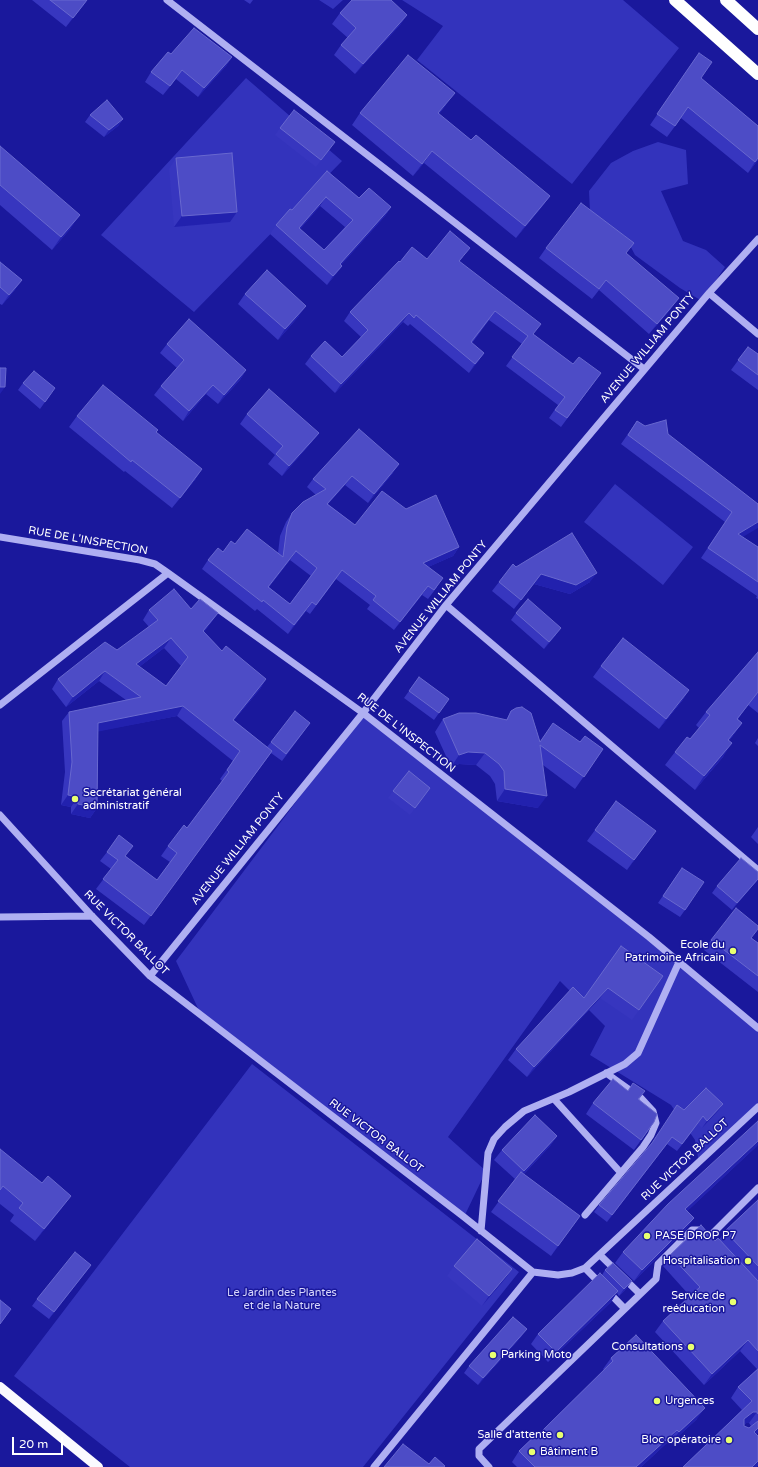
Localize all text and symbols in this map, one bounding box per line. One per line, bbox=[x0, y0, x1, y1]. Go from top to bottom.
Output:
street label: AVENUE WILLIAM PONTY bbox=[598, 290, 698, 406]
street label: RUE DE L'INSPECTION bbox=[27, 524, 149, 558]
street label: AVENUE WILLIAM PONTY bbox=[392, 538, 490, 656]
street label: RUE DE L'INSPECTION bbox=[354, 690, 458, 776]
place label: Secrétariat général administratif bbox=[83, 786, 182, 812]
street label: AVENUE WILLIAM PONTY bbox=[189, 790, 287, 908]
marker: Secrétariat général administratif bbox=[70, 794, 80, 804]
street label: RUE VICTOR BALLOT bbox=[81, 888, 171, 978]
place label: Ecole du Patrimoine Africain bbox=[625, 938, 725, 964]
marker: Ecole du Patrimoine Africain bbox=[728, 946, 738, 956]
street label: RUE VICTOR BALLOT bbox=[326, 1096, 426, 1176]
street label: RUE VICTOR BALLOT bbox=[639, 1116, 731, 1204]
place label: PASE DROP P7 bbox=[655, 1229, 736, 1243]
marker: PASE DROP P7 bbox=[642, 1231, 652, 1241]
place label: Hospitalisation bbox=[663, 1254, 740, 1268]
marker: Hospitalisation bbox=[743, 1256, 753, 1266]
park label: Le Jardin des Plantes et de la Nature bbox=[227, 1286, 337, 1312]
place label: Service de reéducation bbox=[663, 1289, 725, 1315]
marker: Service de reéducation bbox=[728, 1297, 738, 1307]
place label: Consultations bbox=[612, 1340, 683, 1354]
marker: Consultations bbox=[686, 1342, 696, 1352]
place label: Parking Moto bbox=[501, 1348, 572, 1362]
marker: Parking Moto bbox=[488, 1350, 498, 1360]
place label: Urgences bbox=[665, 1394, 714, 1408]
marker: Urgences bbox=[652, 1396, 662, 1406]
place label: Salle d'attente bbox=[478, 1428, 552, 1442]
scale bar bbox=[14, 1429, 65, 1455]
marker: Salle d'attente bbox=[555, 1430, 565, 1440]
place label: Bloc opératoire bbox=[641, 1433, 721, 1447]
marker: Bloc opératoire bbox=[724, 1435, 734, 1445]
text: 20 m bbox=[19, 1437, 48, 1451]
place label: Bâtiment B bbox=[540, 1445, 598, 1459]
marker: Bâtiment B bbox=[527, 1447, 537, 1457]

